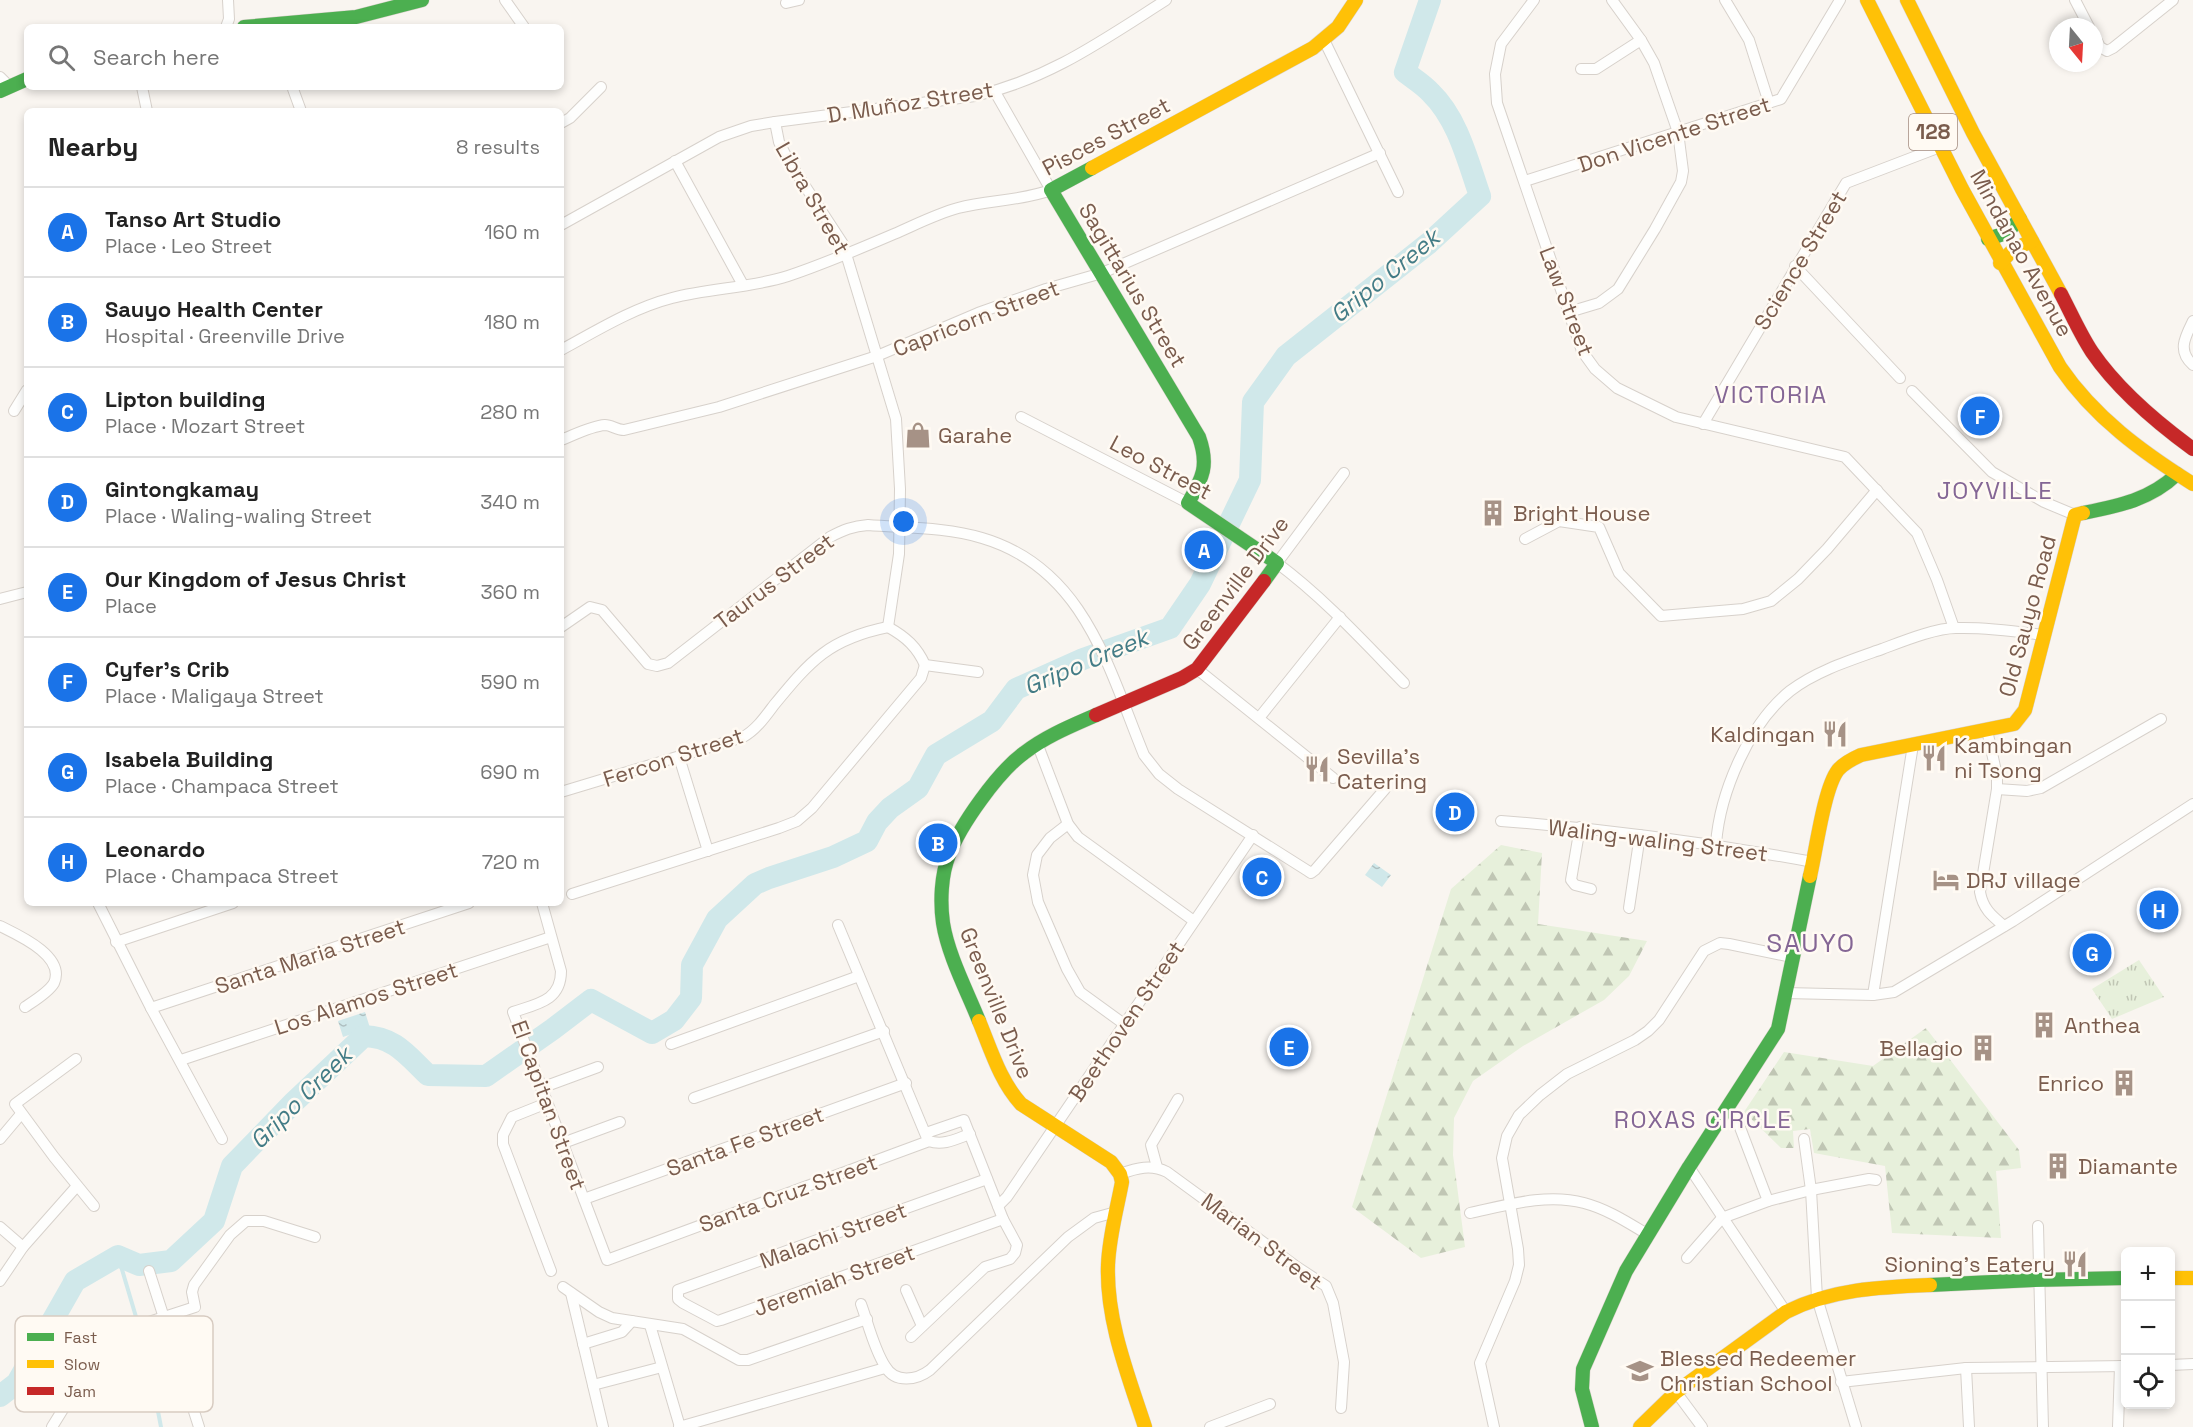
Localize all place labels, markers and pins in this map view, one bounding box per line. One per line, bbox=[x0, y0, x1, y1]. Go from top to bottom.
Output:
pin: F bbox=[1960, 394, 2000, 438]
shop icon: Garahe bbox=[903, 420, 933, 450]
place label: Garahe bbox=[938, 421, 1012, 449]
building icon: Bright House bbox=[1478, 498, 1508, 528]
place label: Bright House bbox=[1513, 499, 1650, 527]
pin: A bbox=[1184, 528, 1224, 572]
restaurant icon: Kaldingan bbox=[1820, 719, 1850, 749]
place label: Kaldingan bbox=[1710, 720, 1815, 748]
place label: Kambingan ni Tsong bbox=[1954, 731, 2072, 784]
place label: Sevilla’s Catering bbox=[1337, 742, 1427, 795]
restaurant icon: Kambingan ni Tsong bbox=[1919, 743, 1949, 773]
restaurant icon: Sevilla’s Catering bbox=[1302, 754, 1332, 784]
pin: D bbox=[1436, 790, 1474, 834]
pin: B bbox=[918, 820, 958, 866]
pin: C bbox=[1242, 854, 1282, 900]
hotel icon: DRJ village bbox=[1931, 865, 1961, 895]
place label: DRJ village bbox=[1966, 866, 2081, 894]
pin: H bbox=[2140, 888, 2178, 932]
pin: G bbox=[2072, 930, 2112, 976]
building icon: Anthea bbox=[2029, 1010, 2059, 1040]
place label: Anthea bbox=[2064, 1011, 2141, 1039]
pin: E bbox=[1270, 1024, 1308, 1070]
building icon: Bellagio bbox=[1968, 1033, 1998, 1063]
place label: Bellagio bbox=[1879, 1034, 1963, 1062]
building icon: Enrico bbox=[2109, 1068, 2139, 1098]
place label: Enrico bbox=[2038, 1069, 2104, 1097]
building icon: Diamante bbox=[2043, 1151, 2073, 1181]
place label: Diamante bbox=[2078, 1152, 2178, 1180]
restaurant icon: Sioning's Eatery bbox=[2060, 1249, 2090, 1279]
place label: Sioning's Eatery bbox=[1885, 1250, 2055, 1278]
place label: Blessed Redeemer Christian School bbox=[1660, 1344, 1856, 1397]
school or university icon: Blessed Redeemer Christian School bbox=[1625, 1356, 1655, 1386]

